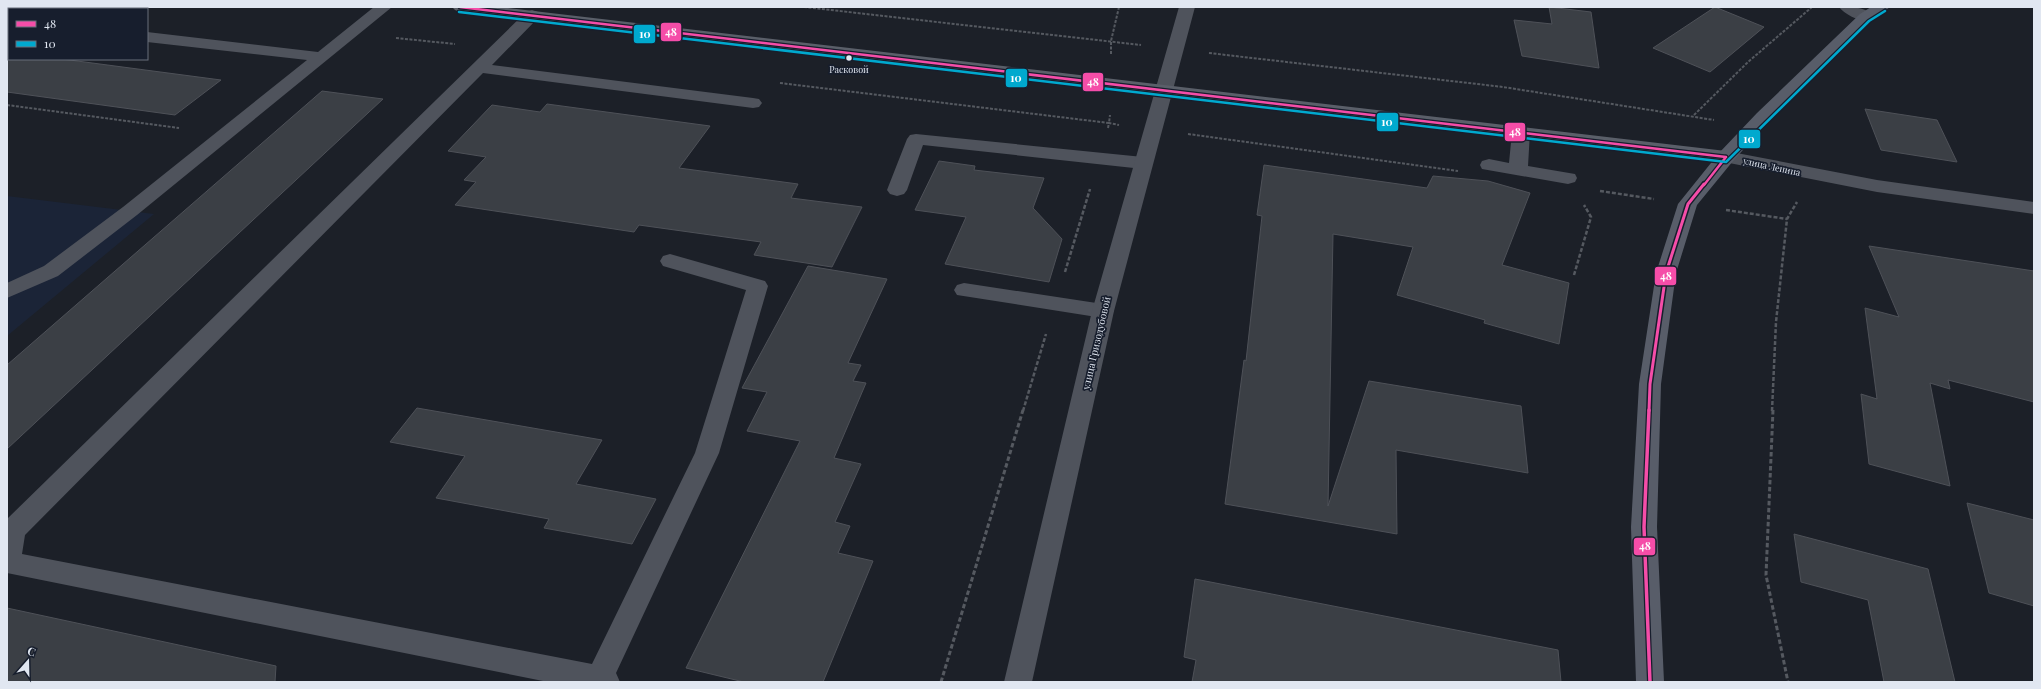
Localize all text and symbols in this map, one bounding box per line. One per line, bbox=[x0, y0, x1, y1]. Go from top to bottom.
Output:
legend bbox=[8, 8, 148, 60]
text: 48 bbox=[44, 15, 56, 31]
line badge: 48 bbox=[660, 22, 682, 42]
line badge: 10 bbox=[633, 24, 656, 44]
text: 48 bbox=[665, 24, 677, 39]
text: 10 bbox=[639, 26, 651, 41]
text: 10 bbox=[44, 35, 56, 51]
marker: Расковой bbox=[844, 53, 854, 63]
place label: Расковой bbox=[829, 63, 869, 75]
line badge: 10 bbox=[1005, 68, 1028, 88]
text: 10 bbox=[1010, 70, 1022, 85]
line badge: 48 bbox=[1082, 72, 1104, 92]
text: 48 bbox=[1087, 74, 1099, 89]
line badge: 10 bbox=[1376, 112, 1399, 132]
text: 10 bbox=[1381, 114, 1393, 129]
line badge: 48 bbox=[1504, 122, 1526, 142]
text: 48 bbox=[1509, 124, 1521, 139]
line badge: 10 bbox=[1738, 129, 1761, 149]
text: 10 bbox=[1743, 131, 1755, 146]
street label: улица Ленина bbox=[1741, 154, 1802, 178]
line badge: 48 bbox=[1654, 266, 1677, 286]
text: 48 bbox=[1660, 268, 1672, 283]
street label: улица Гризодубовой bbox=[1078, 295, 1114, 392]
line badge: 48 bbox=[1633, 537, 1656, 556]
text: 48 bbox=[1639, 538, 1651, 553]
north arrow bbox=[8, 641, 48, 681]
text: С bbox=[25, 643, 38, 660]

